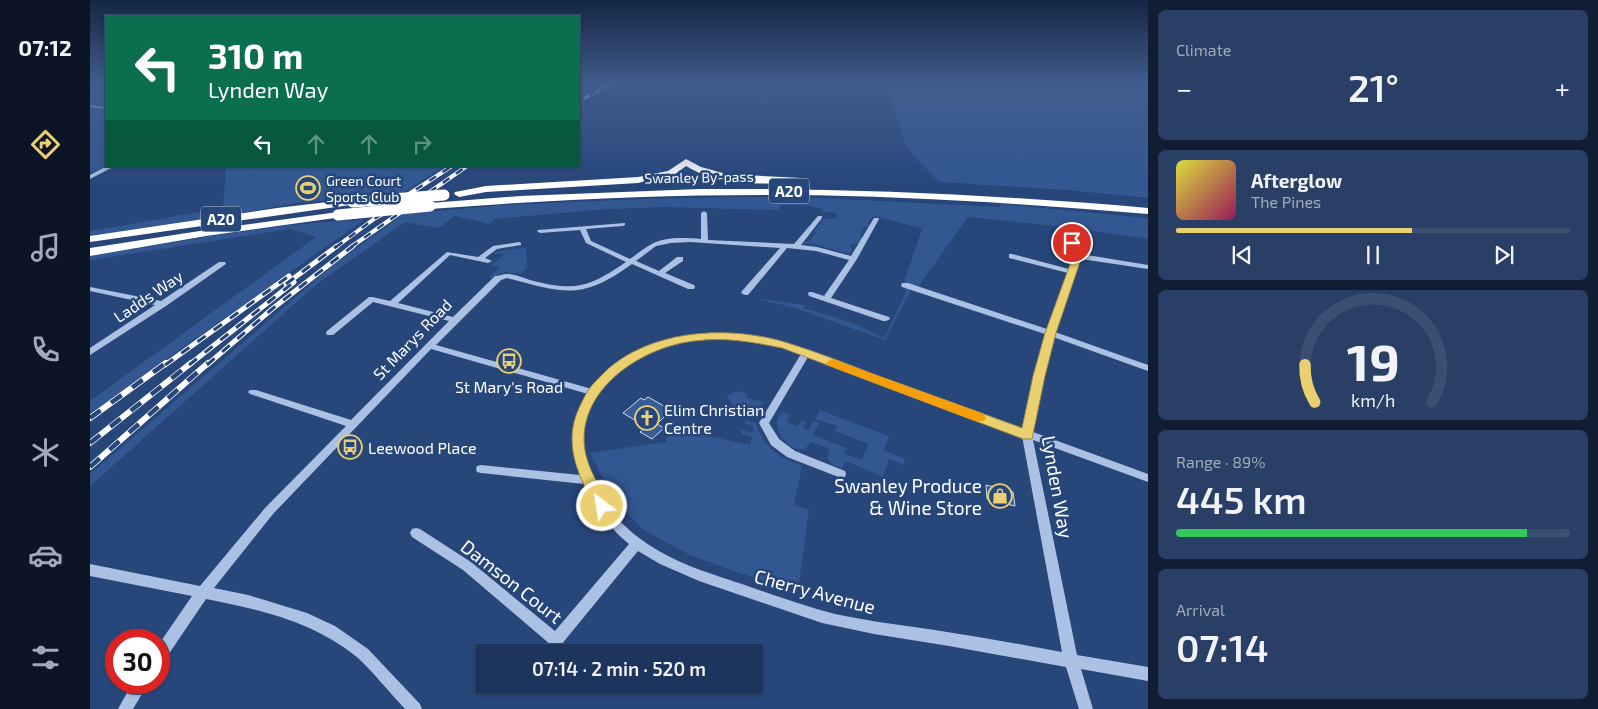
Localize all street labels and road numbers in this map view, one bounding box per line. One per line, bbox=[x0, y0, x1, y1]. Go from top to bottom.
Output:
street label: Swanley By-pass bbox=[644, 168, 754, 186]
road number: A20 bbox=[769, 178, 809, 204]
road number: A20 bbox=[201, 206, 241, 232]
street label: Ladds Way bbox=[110, 266, 187, 326]
street label: St Marys Road bbox=[369, 295, 455, 383]
street label: Lynden Way bbox=[1038, 434, 1078, 540]
street label: Damson Court bbox=[457, 534, 567, 628]
street label: Cherry Avenue bbox=[752, 564, 878, 618]

